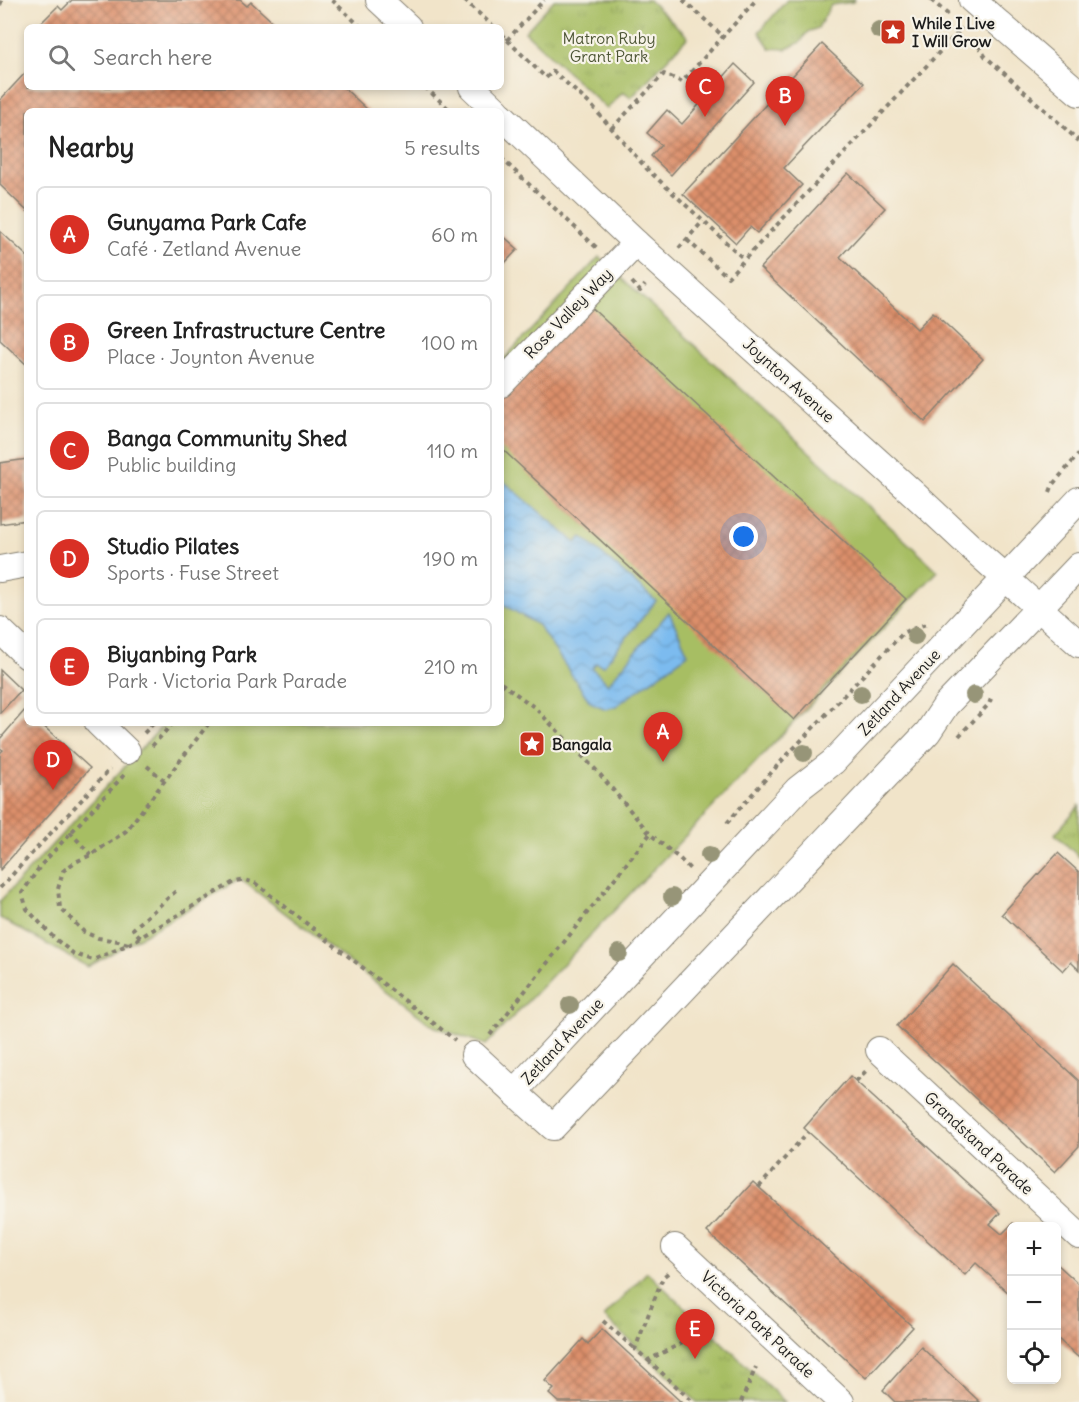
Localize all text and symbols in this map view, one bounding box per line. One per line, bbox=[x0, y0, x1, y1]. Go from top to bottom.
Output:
place label: While I Live I Will Grow bbox=[912, 13, 995, 51]
place icon: While I Live I Will Grow bbox=[878, 17, 908, 47]
search box bbox=[24, 24, 504, 90]
park label: Matron Ruby Grant Park bbox=[562, 28, 656, 66]
icon: search bbox=[45, 41, 78, 74]
text: Search here bbox=[93, 43, 212, 71]
pin: C bbox=[686, 68, 724, 117]
pin: B bbox=[766, 76, 804, 126]
text: Nearby bbox=[48, 131, 134, 164]
text: 5 results bbox=[404, 135, 480, 160]
text: Gunyama Park Cafe bbox=[107, 208, 307, 236]
text: A bbox=[63, 222, 76, 247]
text: 60 m bbox=[431, 222, 478, 247]
text: Café · Zetland Avenue bbox=[107, 236, 301, 261]
street label: Rose Valley Way bbox=[520, 264, 616, 362]
text: Green Infrastructure Centre bbox=[107, 316, 385, 344]
text: B bbox=[63, 330, 76, 355]
text: 100 m bbox=[421, 330, 478, 355]
street label: Joynton Avenue bbox=[739, 334, 839, 426]
text: Place · Joynton Avenue bbox=[107, 344, 315, 369]
text: Banga Community Shed bbox=[107, 424, 347, 452]
text: C bbox=[63, 438, 76, 463]
text: 110 m bbox=[427, 438, 478, 463]
text: Public building bbox=[107, 452, 236, 477]
your location bbox=[729, 522, 758, 551]
text: Studio Pilates bbox=[107, 532, 239, 560]
text: D bbox=[62, 546, 77, 571]
text: 190 m bbox=[423, 546, 478, 571]
text: Sports · Fuse Street bbox=[107, 560, 279, 585]
text: Biyanbing Park bbox=[107, 640, 257, 668]
street label: Zetland Avenue bbox=[854, 644, 944, 740]
text: E bbox=[64, 654, 75, 679]
text: 210 m bbox=[424, 654, 478, 679]
text: Park · Victoria Park Parade bbox=[107, 668, 347, 693]
pin: A bbox=[644, 712, 682, 762]
place icon: Bangala bbox=[517, 729, 547, 759]
place label: Bangala bbox=[552, 734, 612, 755]
pin: D bbox=[34, 740, 72, 790]
street label: Zetland Avenue bbox=[517, 993, 607, 1089]
street label: Grandstand Parade bbox=[920, 1087, 1038, 1199]
map controls bbox=[1007, 1222, 1061, 1384]
button: + bbox=[1007, 1222, 1061, 1276]
street label: Victoria Park Parade bbox=[697, 1266, 819, 1382]
button: − bbox=[1007, 1276, 1061, 1330]
pin: E bbox=[676, 1310, 714, 1359]
button: locate bbox=[1007, 1330, 1061, 1384]

